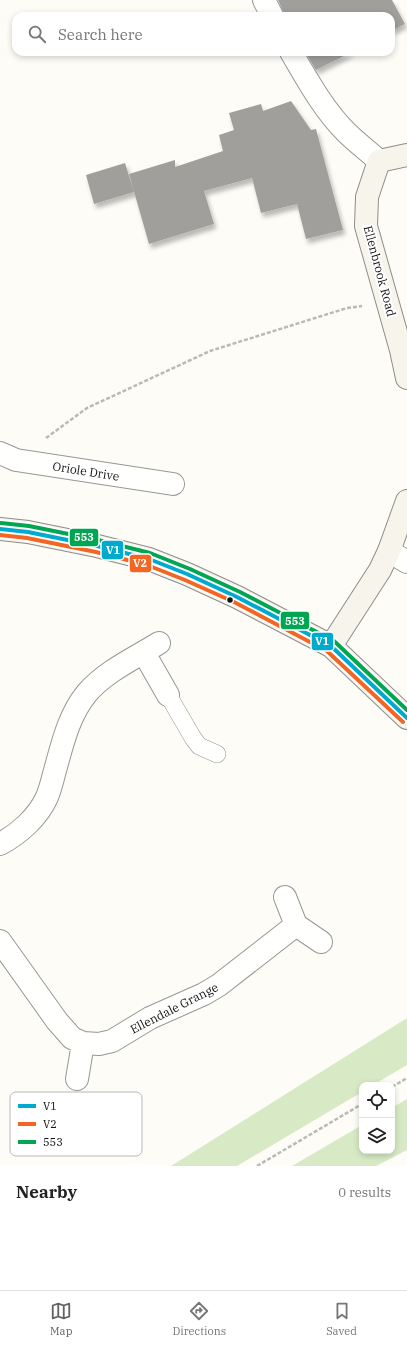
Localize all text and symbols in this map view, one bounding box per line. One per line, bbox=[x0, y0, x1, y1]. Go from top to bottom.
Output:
search box bbox=[12, 12, 395, 56]
icon: search bbox=[26, 23, 48, 45]
text: Search here bbox=[58, 25, 143, 44]
street label: Ellenbrook Road bbox=[361, 224, 399, 318]
street label: Oriole Drive bbox=[51, 458, 121, 484]
line badge: 553 bbox=[69, 528, 99, 547]
text: 553 bbox=[74, 530, 94, 544]
line badge: V1 bbox=[101, 540, 124, 560]
text: V1 bbox=[106, 543, 121, 557]
line badge: V2 bbox=[129, 554, 152, 573]
text: V2 bbox=[133, 556, 147, 570]
unlabelled marker bbox=[225, 595, 235, 605]
line badge: 553 bbox=[280, 611, 310, 630]
text: 553 bbox=[285, 614, 305, 628]
line badge: V1 bbox=[311, 632, 334, 651]
text: V1 bbox=[315, 634, 330, 648]
street label: Ellendale Grange bbox=[127, 979, 221, 1037]
map controls bbox=[359, 1082, 395, 1154]
button: locate bbox=[359, 1082, 395, 1118]
legend bbox=[10, 1092, 142, 1156]
text: V1 bbox=[43, 1099, 57, 1113]
text: V2 bbox=[43, 1117, 57, 1131]
button: layers bbox=[359, 1118, 395, 1154]
text: 553 bbox=[43, 1135, 63, 1149]
text: Nearby bbox=[16, 1181, 77, 1203]
text: 0 results bbox=[338, 1184, 391, 1201]
tab: Map bbox=[50, 1300, 72, 1338]
tab: Directions bbox=[172, 1300, 226, 1338]
tab: Saved bbox=[326, 1300, 357, 1338]

